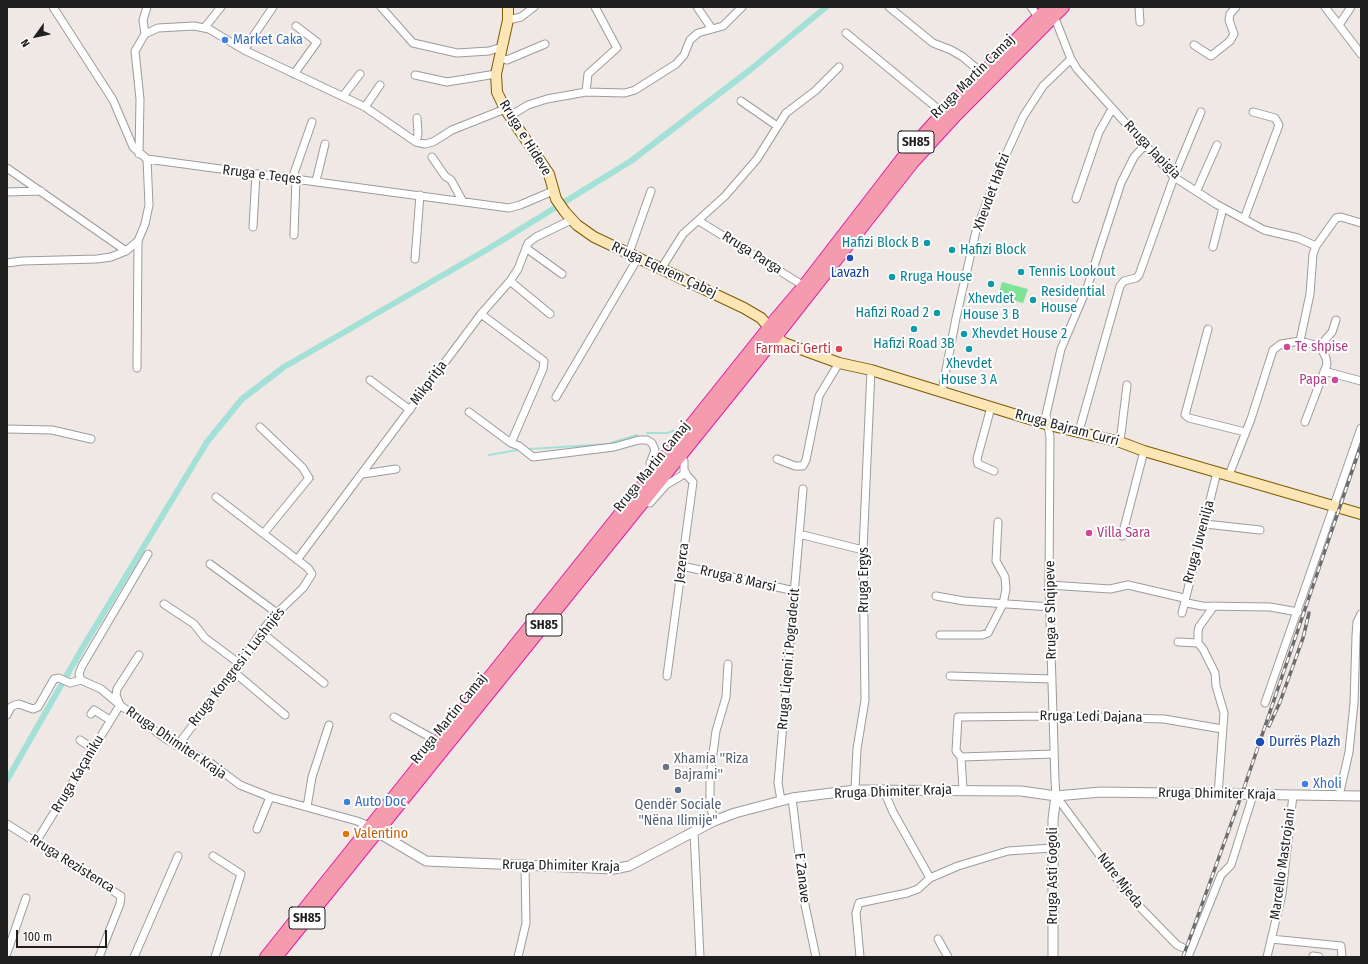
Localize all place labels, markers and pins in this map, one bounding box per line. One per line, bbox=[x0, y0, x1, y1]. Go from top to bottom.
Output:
place label: Market Caka bbox=[233, 32, 303, 48]
marker: Market Caka bbox=[220, 35, 230, 45]
place label: Hafizi Block B bbox=[842, 235, 919, 251]
marker: Hafizi Block B bbox=[922, 238, 932, 248]
place label: Hafizi Block bbox=[960, 242, 1026, 258]
marker: Hafizi Block bbox=[947, 245, 957, 255]
marker: Lavazh bbox=[845, 253, 855, 263]
place label: Tennis Lookout bbox=[1029, 264, 1115, 280]
place label: Lavazh bbox=[831, 265, 869, 281]
marker: Tennis Lookout bbox=[1016, 267, 1026, 277]
place label: Rruga House bbox=[900, 269, 972, 285]
marker: Rruga House bbox=[887, 272, 897, 282]
marker: Xhevdet House 3 B bbox=[986, 279, 996, 289]
place label: Residential House bbox=[1041, 284, 1105, 316]
place label: Xhevdet House 3 B bbox=[963, 291, 1019, 324]
marker: Residential House bbox=[1028, 295, 1038, 305]
place label: Hafizi Road 2 bbox=[856, 305, 929, 321]
marker: Hafizi Road 2 bbox=[932, 308, 942, 318]
marker: Hafizi Road 3B bbox=[909, 324, 919, 334]
place label: Xhevdet House 2 bbox=[972, 326, 1067, 342]
marker: Xhevdet House 2 bbox=[959, 329, 969, 339]
place label: Hafizi Road 3B bbox=[873, 336, 955, 352]
place label: Te shpise bbox=[1295, 339, 1348, 355]
place label: Farmaci Gerti bbox=[756, 341, 831, 357]
marker: Te shpise bbox=[1282, 342, 1292, 352]
marker: Farmaci Gerti bbox=[834, 344, 844, 354]
marker: Xhevdet House 3 A bbox=[964, 344, 974, 354]
place label: Xhevdet House 3 A bbox=[941, 356, 997, 388]
place label: Papa bbox=[1299, 372, 1327, 388]
marker: Papa bbox=[1330, 375, 1340, 385]
place label: Villa Sara bbox=[1097, 525, 1150, 541]
marker: Villa Sara bbox=[1084, 528, 1094, 538]
place label: Durrës Plazh bbox=[1269, 734, 1341, 750]
marker: Durrës Plazh bbox=[1254, 736, 1266, 748]
place label: Xhamia ''Riza Bajrami'' bbox=[674, 751, 749, 784]
marker: Xhamia ''Riza Bajrami'' bbox=[661, 762, 671, 772]
place label: Xholi bbox=[1313, 776, 1342, 792]
marker: Xholi bbox=[1300, 779, 1310, 789]
marker: Qendër Sociale "Nëna Ilimije" bbox=[673, 785, 683, 795]
place label: Auto Doc bbox=[355, 794, 406, 810]
marker: Auto Doc bbox=[342, 797, 352, 807]
place label: Qendër Sociale "Nëna Ilimije" bbox=[635, 797, 721, 830]
place label: Valentino bbox=[354, 826, 408, 842]
marker: Valentino bbox=[341, 829, 351, 839]

